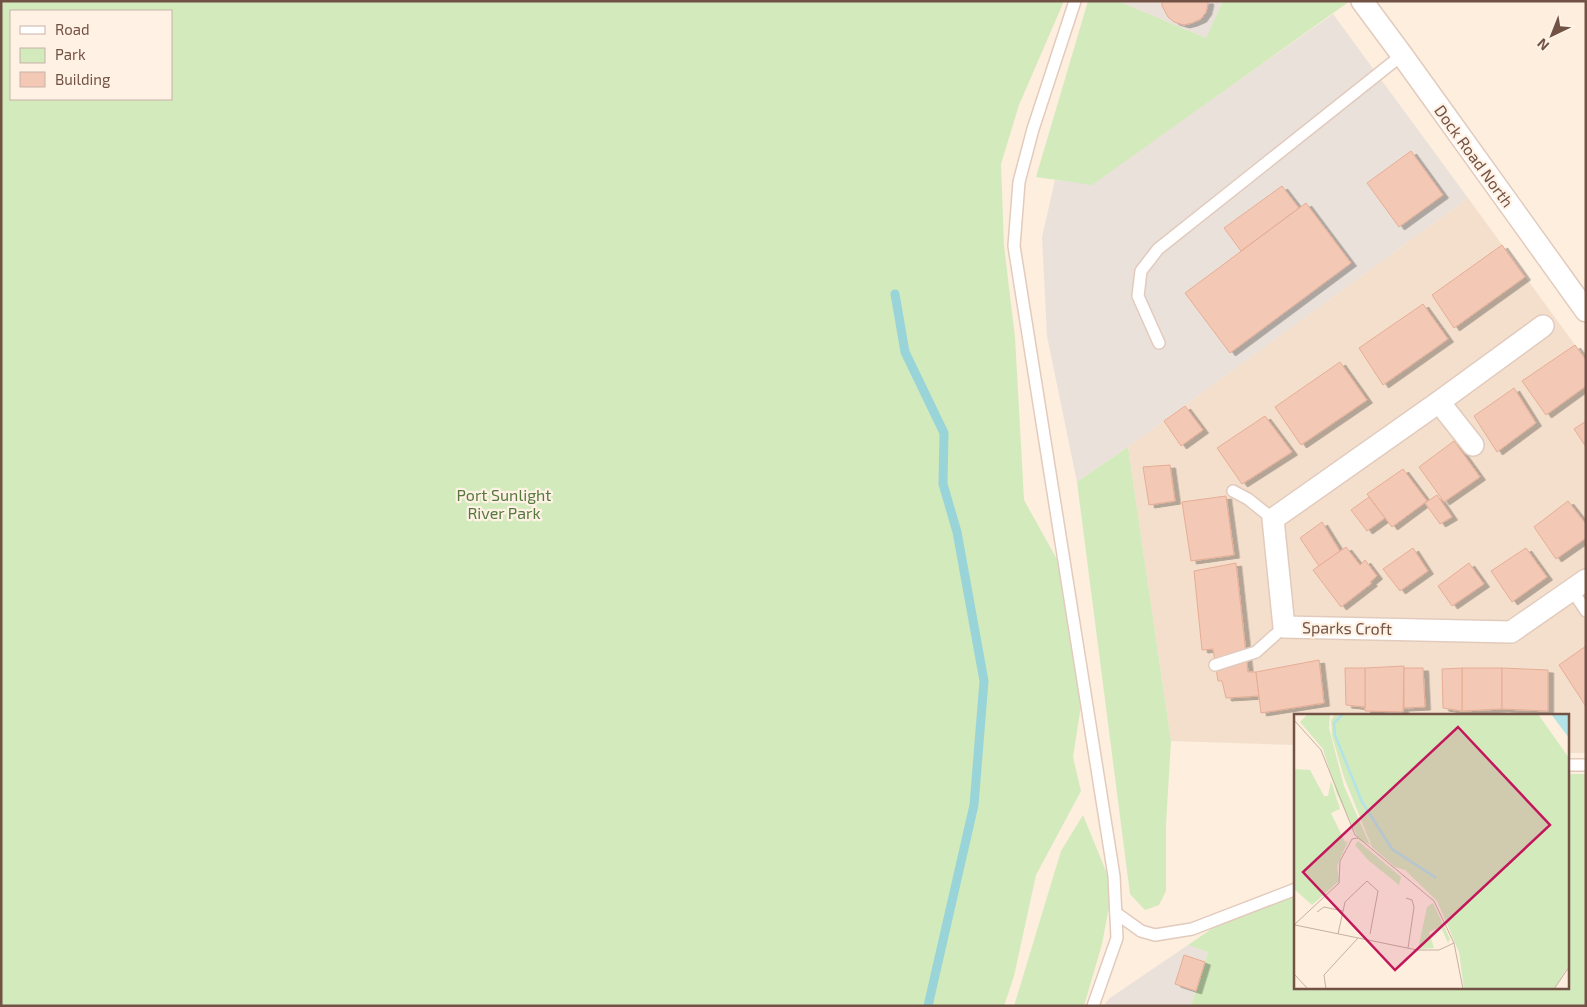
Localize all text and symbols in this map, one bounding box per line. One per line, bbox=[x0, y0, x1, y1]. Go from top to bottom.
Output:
legend bbox=[10, 10, 172, 100]
north arrow bbox=[1527, 10, 1577, 60]
text: Road bbox=[55, 20, 90, 38]
text: N bbox=[1533, 35, 1552, 55]
text: Park bbox=[55, 45, 86, 63]
text: Building bbox=[55, 70, 111, 88]
street label: Dock Road North bbox=[1431, 101, 1518, 211]
park label: Port Sunlight River Park bbox=[457, 485, 551, 522]
street label: Sparks Croft bbox=[1302, 617, 1392, 638]
inset map bbox=[1294, 714, 1570, 990]

